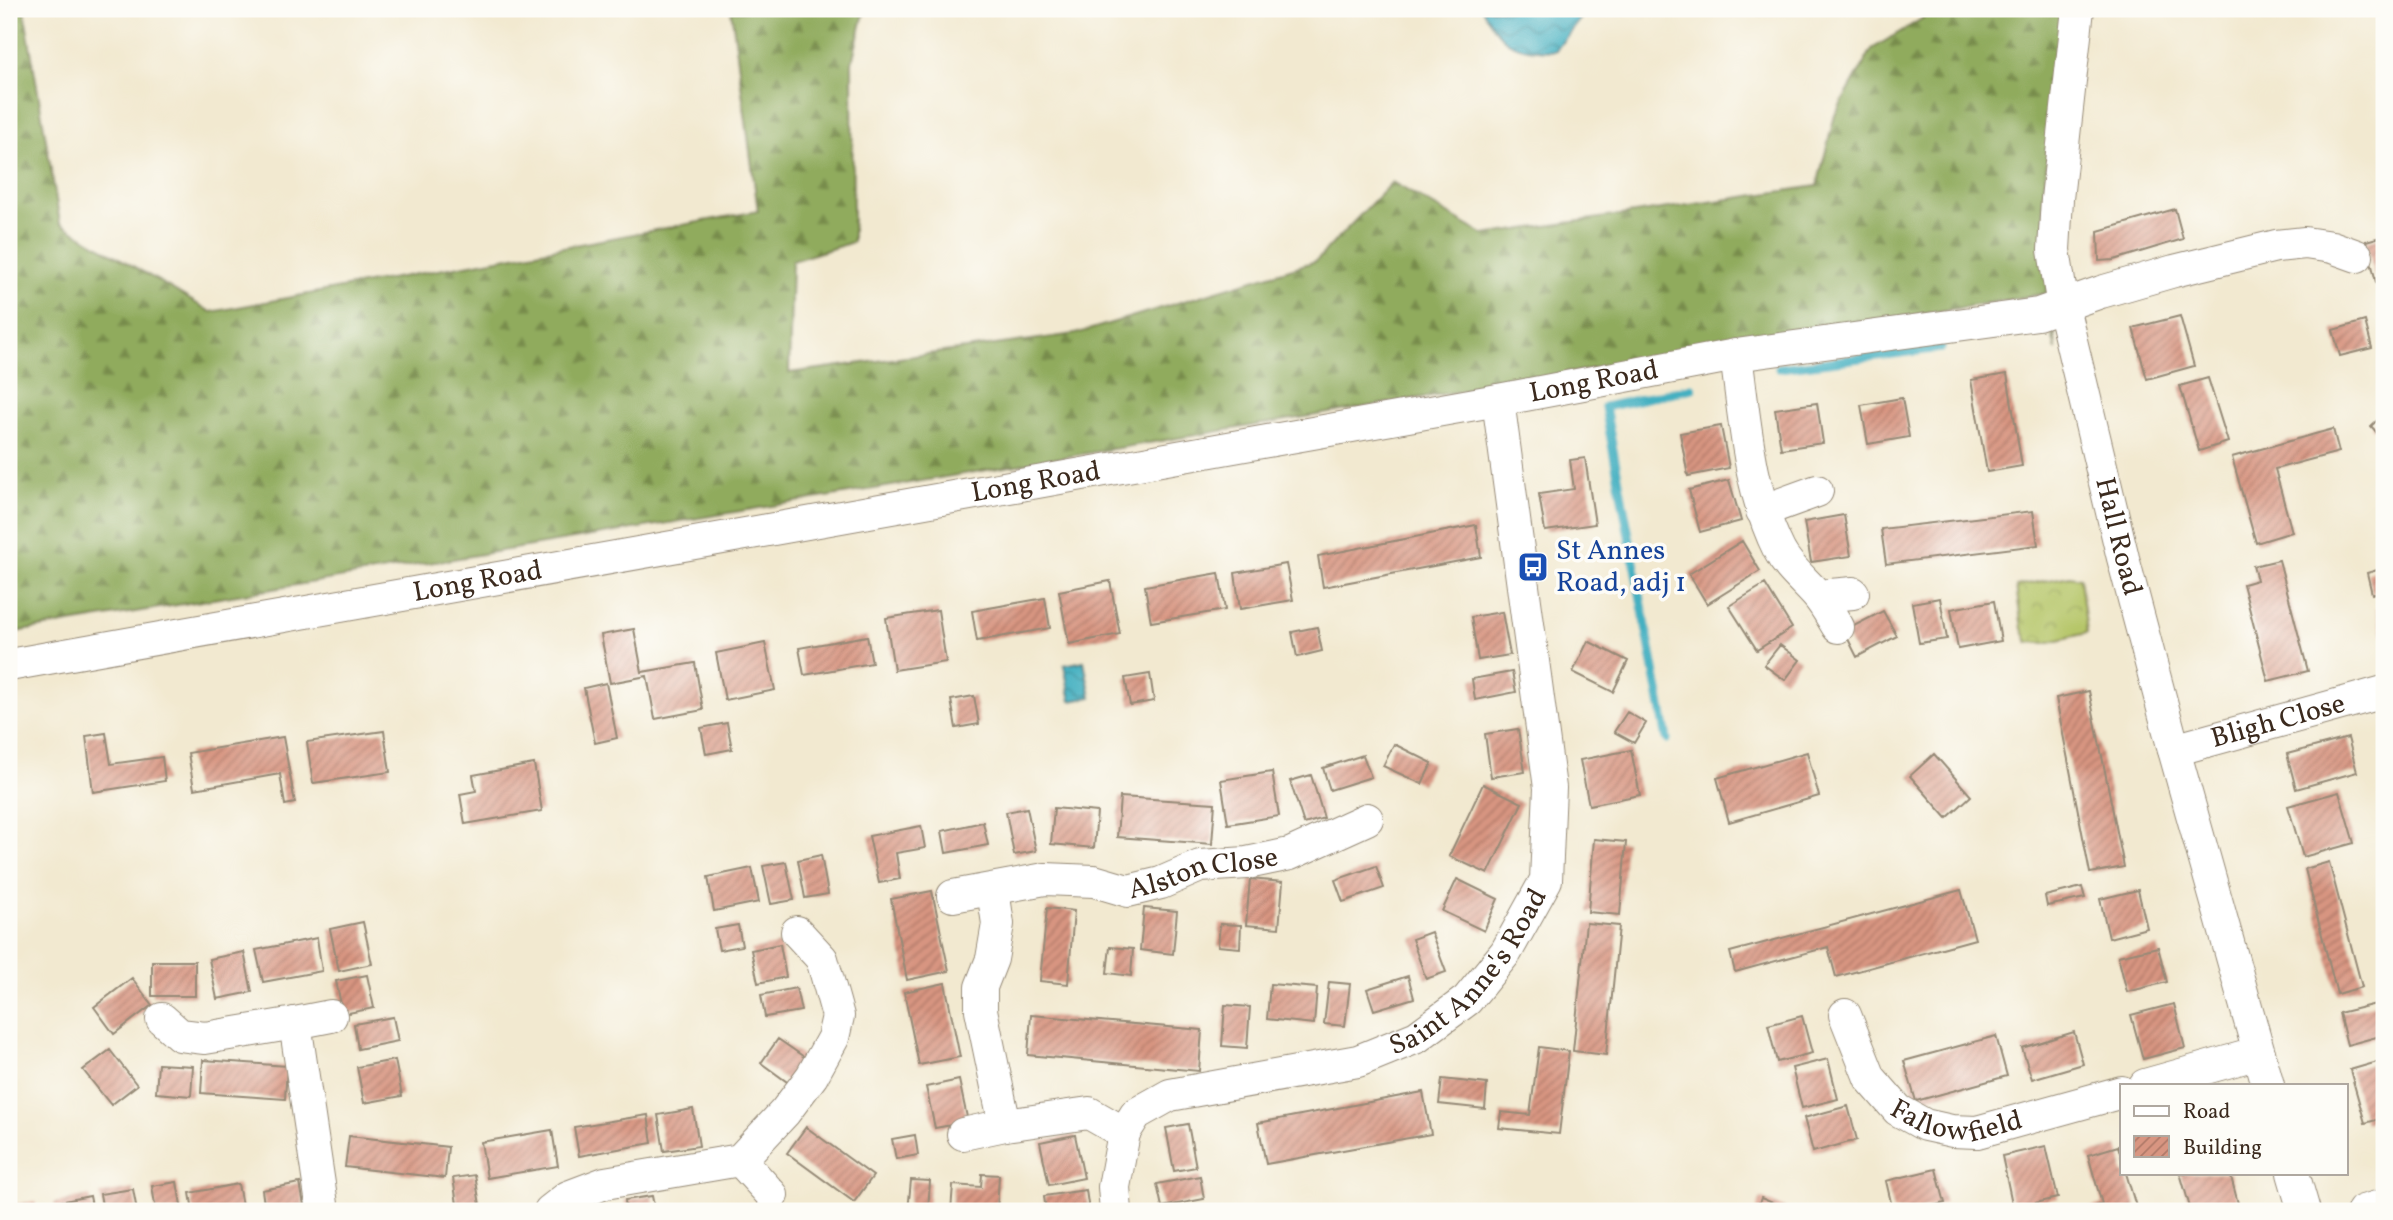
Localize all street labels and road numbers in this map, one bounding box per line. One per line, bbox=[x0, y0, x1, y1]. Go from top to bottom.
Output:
street label: Long Road bbox=[1526, 351, 1662, 413]
street label: Long Road bbox=[968, 452, 1104, 513]
street label: Hall Road bbox=[2085, 473, 2152, 600]
street label: Long Road bbox=[410, 551, 545, 612]
street label: Bligh Close bbox=[2207, 684, 2350, 758]
street label: Alston Close bbox=[1124, 838, 1282, 910]
street label: Saint Anne's Road bbox=[1383, 881, 1557, 1066]
street label: Fallowfield bbox=[1883, 1090, 2027, 1153]

